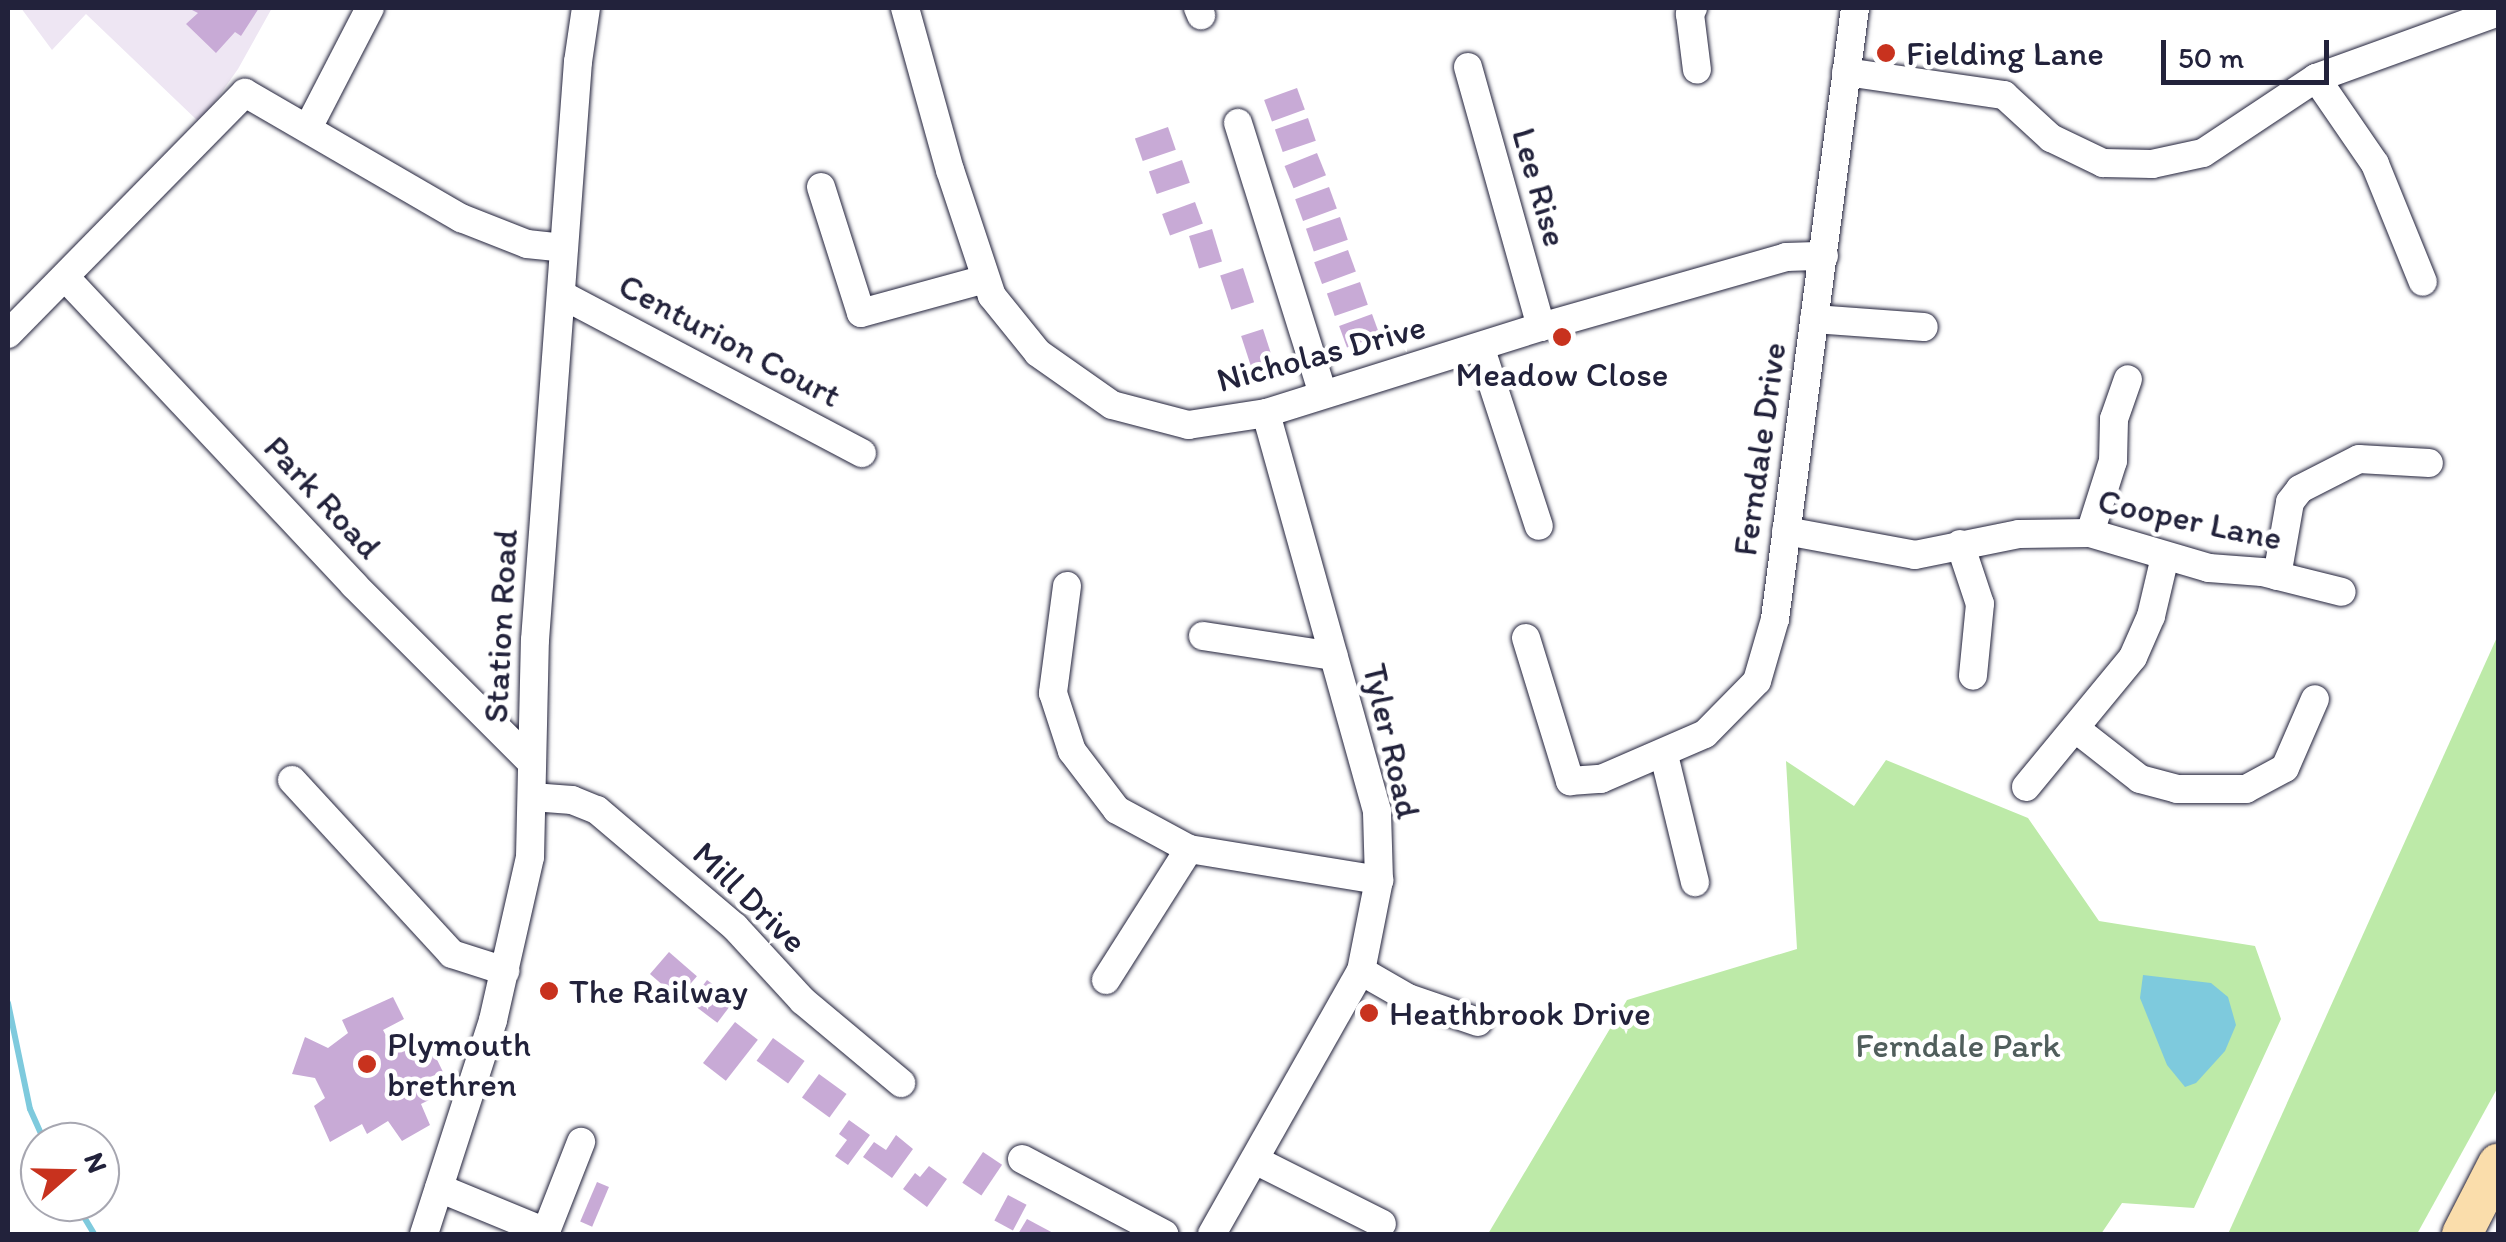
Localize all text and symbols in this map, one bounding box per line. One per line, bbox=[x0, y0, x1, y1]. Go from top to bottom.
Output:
scale bar bbox=[2166, 20, 2334, 82]
place label: Fielding Lane bbox=[1906, 32, 2105, 74]
text: 50 m bbox=[2178, 39, 2244, 76]
marker: Fielding Lane bbox=[1875, 42, 1897, 64]
street label: Lee Rise bbox=[1503, 123, 1577, 251]
street label: Centurion Court bbox=[612, 264, 848, 416]
street label: Nicholas Drive bbox=[1212, 305, 1430, 401]
marker: Meadow Close bbox=[1551, 326, 1573, 348]
street label: Ferndale Drive bbox=[1723, 339, 1795, 559]
place label: Meadow Close bbox=[1456, 353, 1668, 395]
street label: Park Road bbox=[256, 427, 390, 567]
street label: Cooper Lane bbox=[2094, 479, 2286, 559]
street label: Station Road bbox=[474, 528, 526, 724]
street label: Tyler Road bbox=[1354, 660, 1430, 822]
street label: Mill Drive bbox=[684, 832, 816, 962]
place label: The Railway bbox=[569, 970, 749, 1012]
marker: The Railway bbox=[538, 980, 560, 1002]
place label: Heathbrook Drive bbox=[1389, 992, 1651, 1034]
marker: Heathbrook Drive bbox=[1358, 1002, 1380, 1024]
place label: Plymouth brethren bbox=[387, 1023, 531, 1105]
park label: Ferndale Park bbox=[1855, 1024, 2061, 1066]
marker: Plymouth brethren bbox=[356, 1053, 378, 1075]
north arrow bbox=[20, 1122, 120, 1222]
text: N bbox=[77, 1148, 116, 1177]

